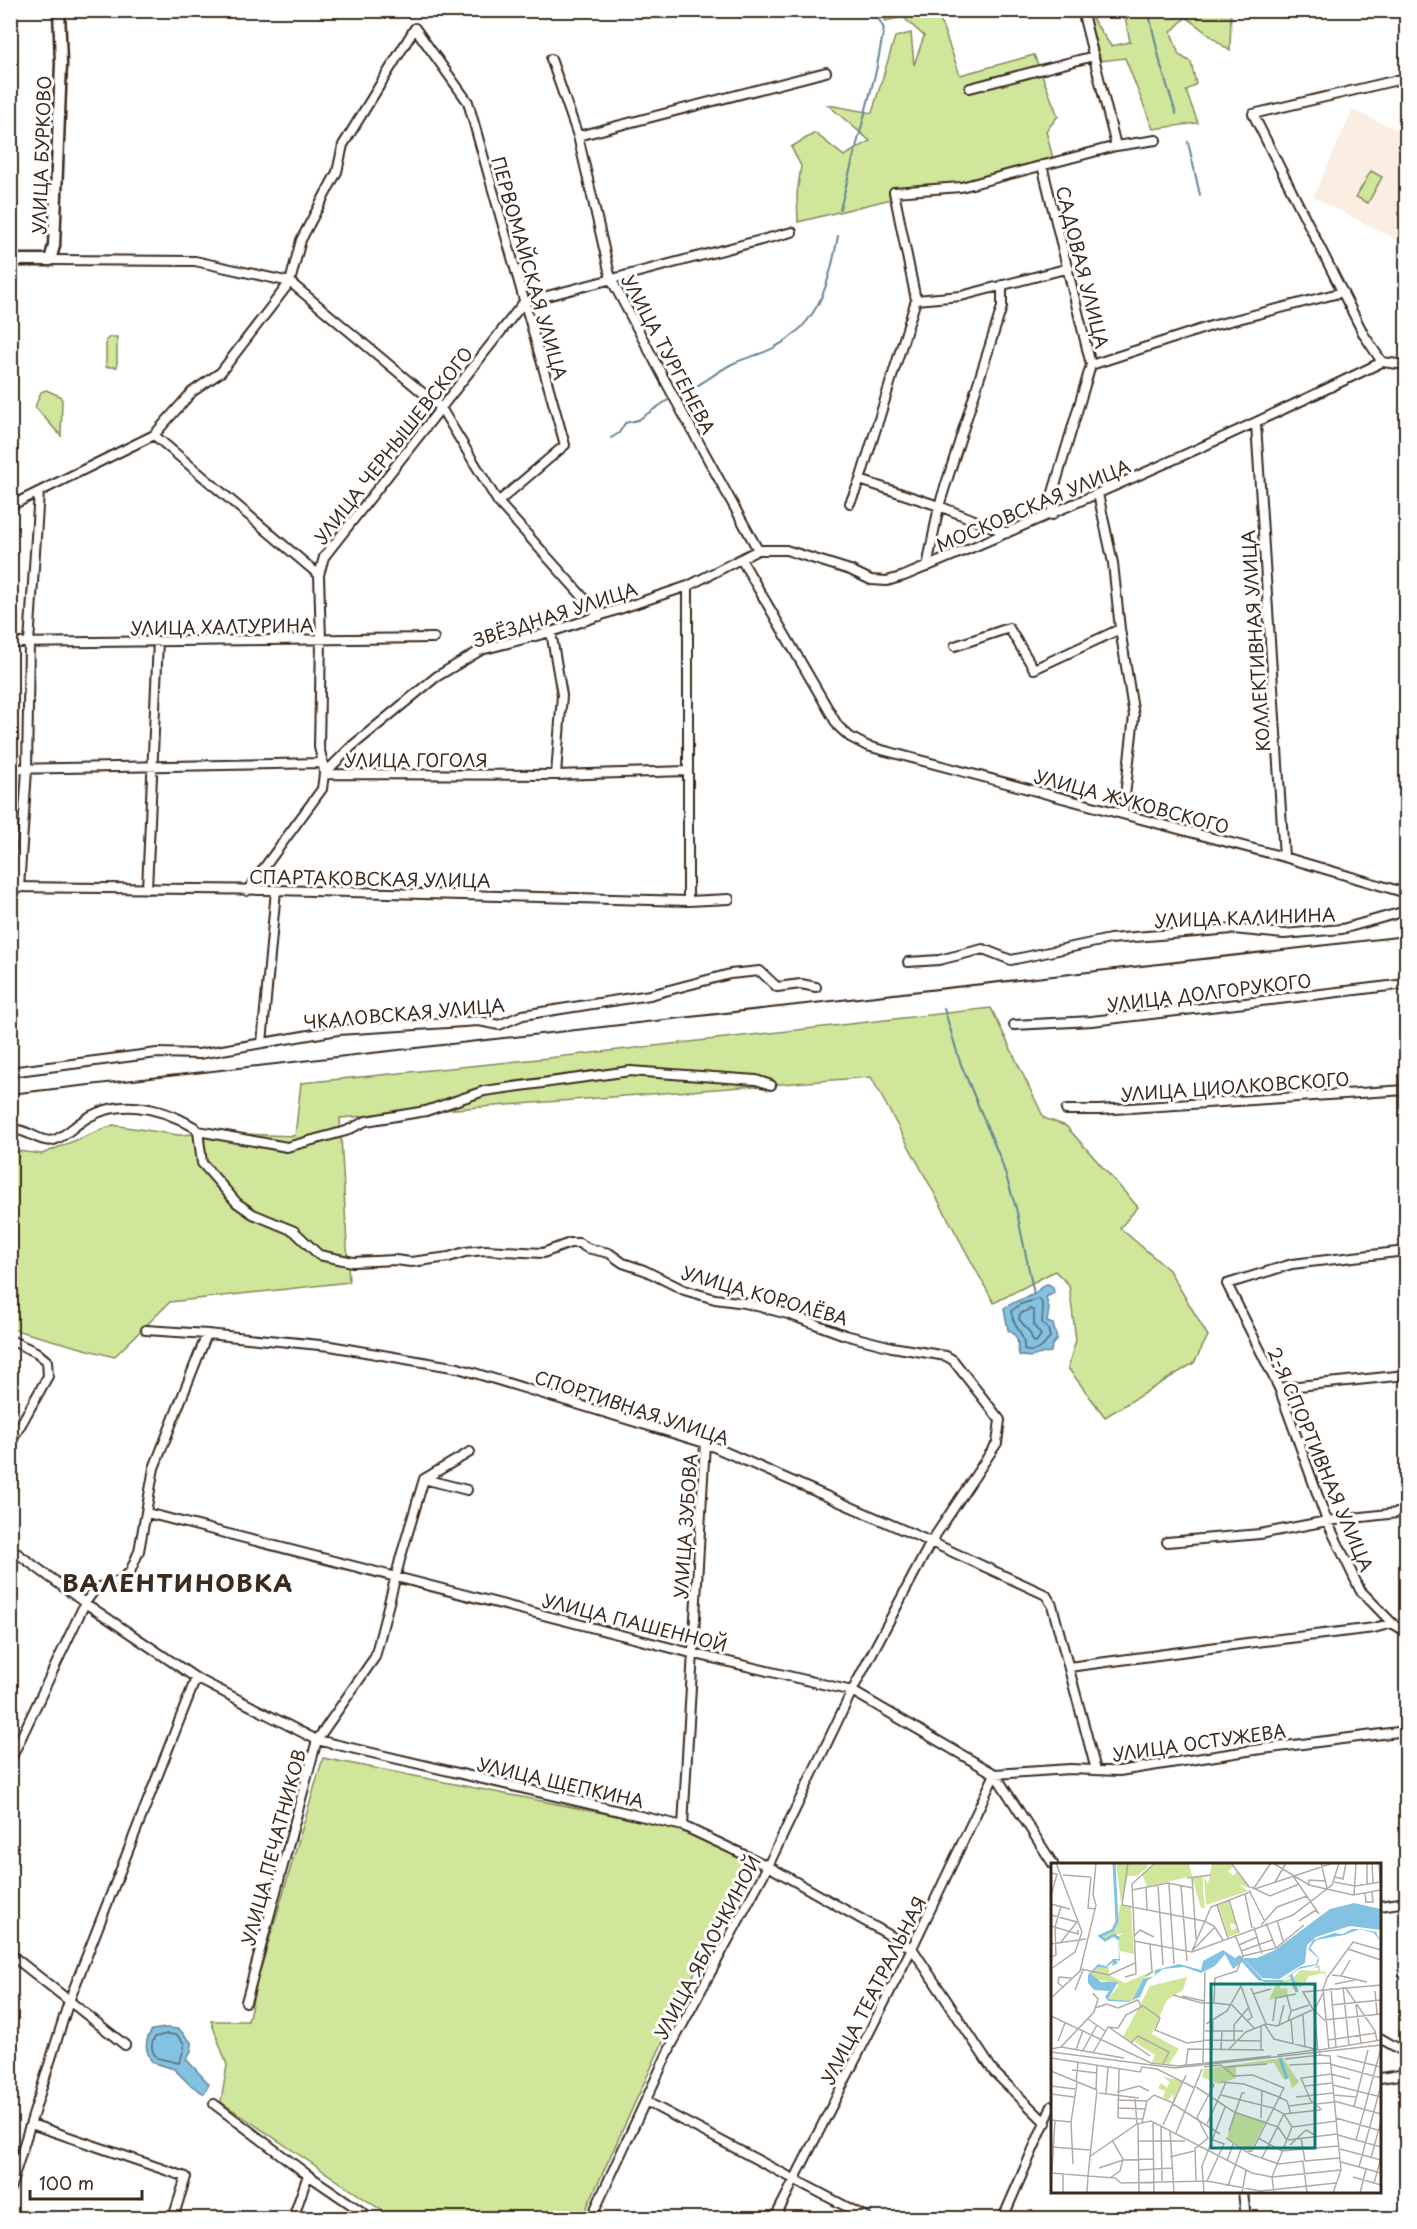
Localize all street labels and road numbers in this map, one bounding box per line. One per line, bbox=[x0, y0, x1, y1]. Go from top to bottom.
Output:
street label: УЛИЦА БУРКОВО bbox=[25, 75, 57, 235]
street label: ПЕРВОМАЙСКАЯ УЛИЦА bbox=[485, 153, 575, 383]
street label: САДОВАЯ УЛИЦА bbox=[1050, 183, 1116, 351]
street label: УЛИЦА ТУРГЕНЕВА bbox=[615, 269, 723, 439]
street label: УЛИЦА ЧЕРНЫШЕВСКОГО bbox=[307, 341, 479, 549]
street label: МОСКОВСКАЯ УЛИЦА bbox=[932, 452, 1134, 558]
street label: КОЛЛЕКТИВНАЯ УЛИЦА bbox=[1234, 529, 1276, 753]
street label: ЗВЁЗДНАЯ УЛИЦА bbox=[469, 575, 641, 653]
street label: УЛИЦА ХАЛТУРИНА bbox=[130, 611, 314, 641]
street label: УЛИЦА ГОГОЛЯ bbox=[344, 746, 488, 773]
street label: УЛИЦА ЖУКОВСКОГО bbox=[1032, 762, 1232, 840]
street label: СПАРТАКОВСКАЯ УЛИЦА bbox=[249, 862, 491, 894]
street label: УЛИЦА КАЛИНИНА bbox=[1154, 900, 1336, 934]
street label: УЛИЦА ДОЛГОРУКОГО bbox=[1105, 966, 1313, 1018]
street label: ЧКАЛОВСКАЯ УЛИЦА bbox=[302, 991, 506, 1035]
street label: УЛИЦА ЦИОЛКОВСКОГО bbox=[1120, 1065, 1350, 1107]
street label: УЛИЦА КОРОЛЁВА bbox=[679, 1258, 851, 1332]
street label: 2-Я СПОРТИВНАЯ УЛИЦА bbox=[1261, 1343, 1381, 1576]
street label: СПОРТИВНАЯ УЛИЦА bbox=[531, 1363, 733, 1451]
street label: УЛИЦА ЗУБОВА bbox=[666, 1452, 704, 1600]
street label: УЛИЦА ПАШЕННОЙ bbox=[540, 1586, 730, 1658]
street label: УЛИЦА ОСТУЖЕВА bbox=[1110, 1716, 1288, 1768]
street label: УЛИЦА ПЕЧАТНИКОВ bbox=[234, 1746, 312, 1948]
street label: УЛИЦА ЩЕПКИНА bbox=[475, 1750, 647, 1814]
street label: УЛИЦА ЯБЛОЧКИНОЙ bbox=[647, 1850, 767, 2044]
street label: УЛИЦА ТЕАТРАЛЬНАЯ bbox=[814, 1891, 932, 2089]

